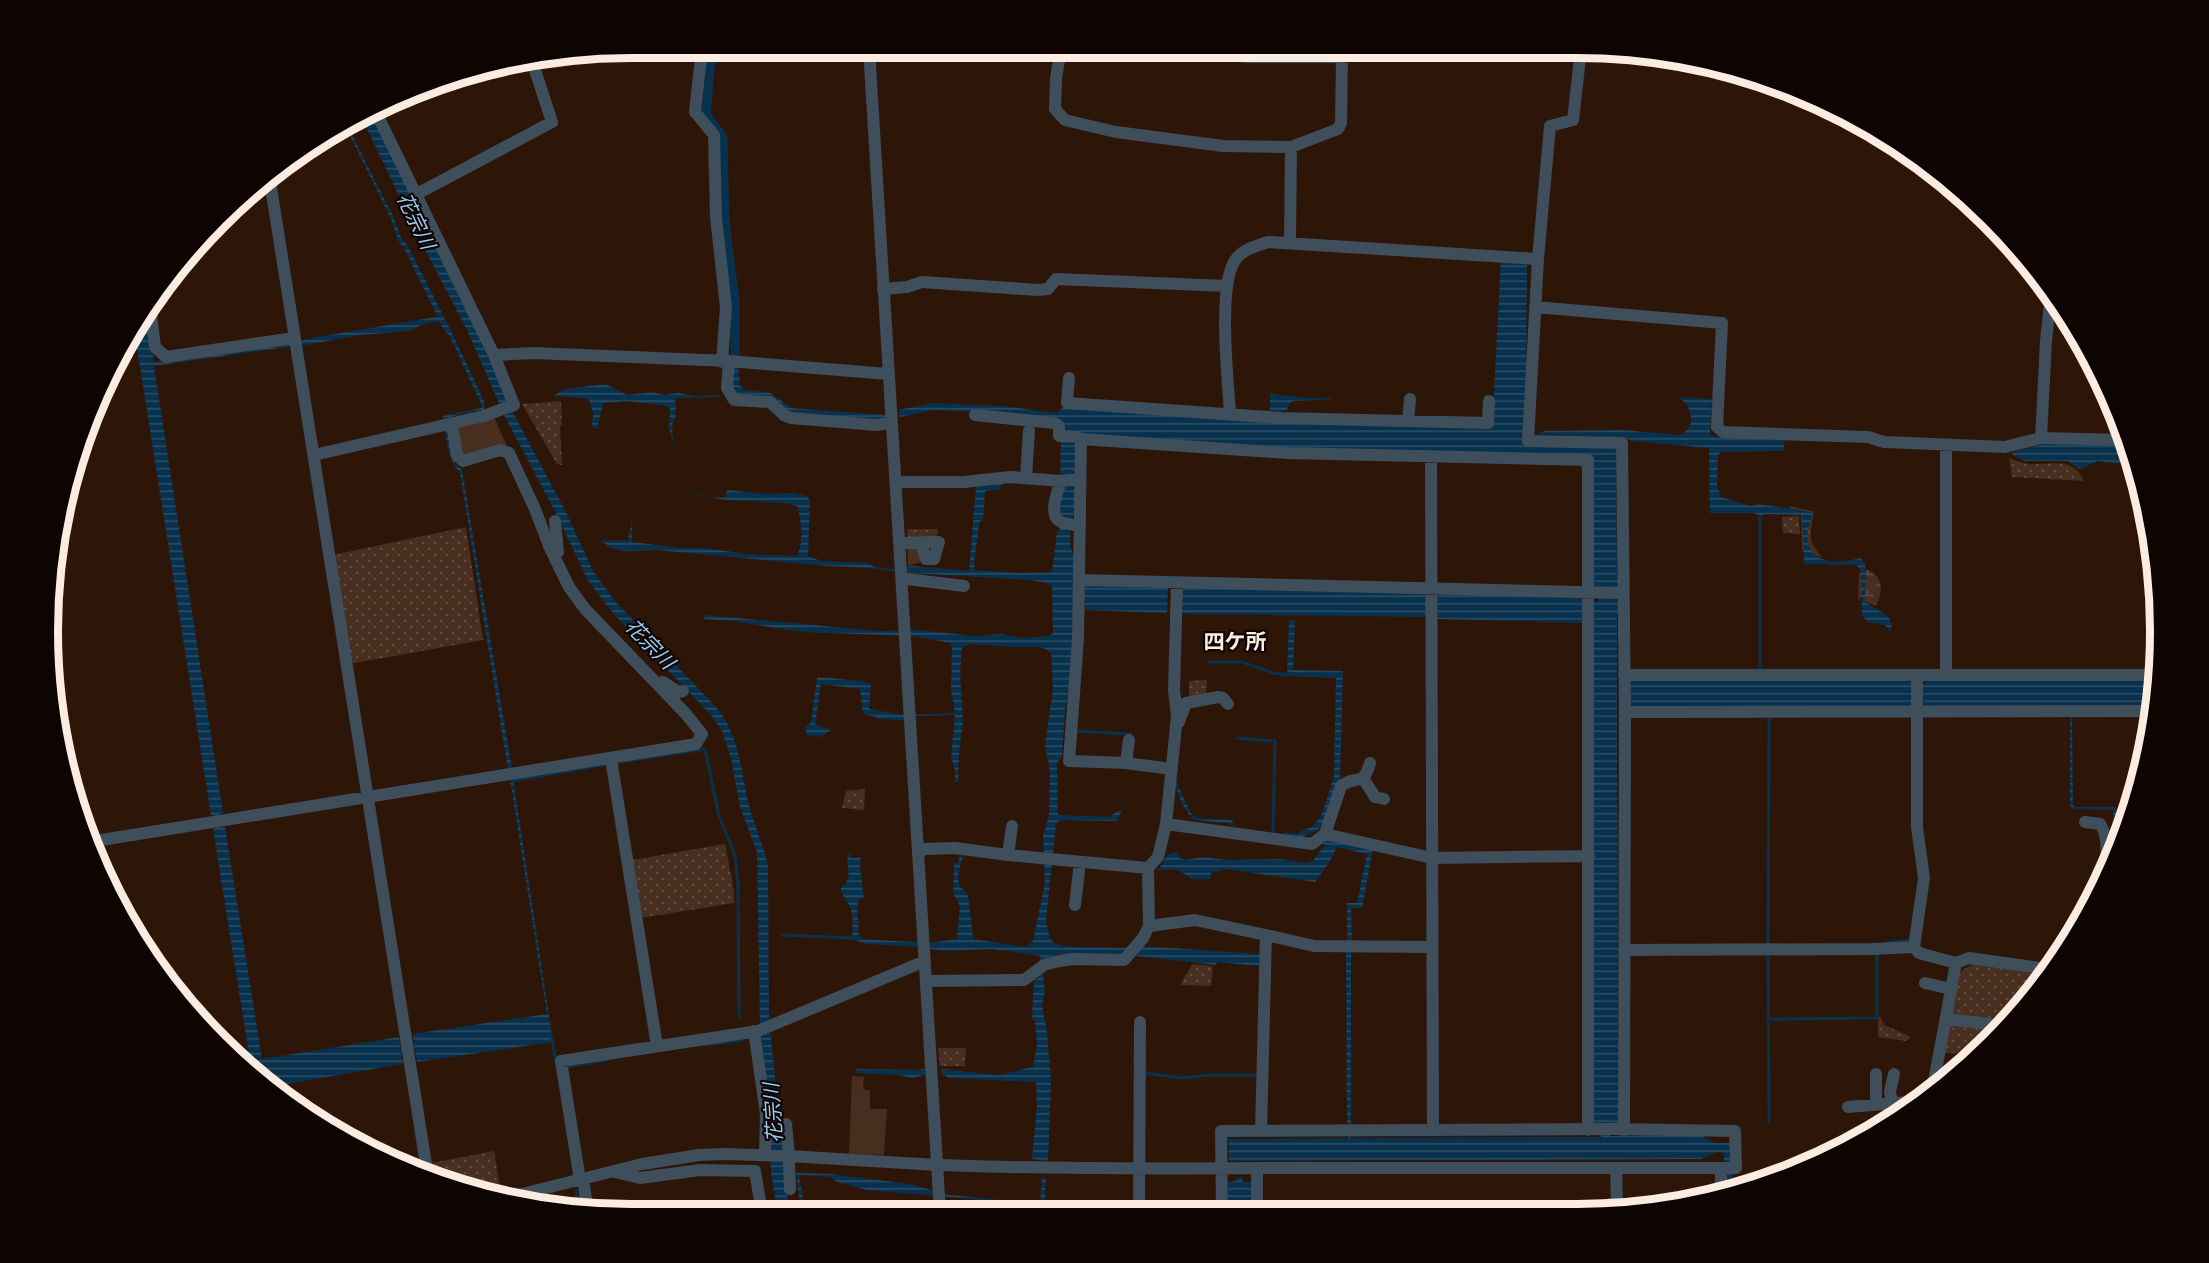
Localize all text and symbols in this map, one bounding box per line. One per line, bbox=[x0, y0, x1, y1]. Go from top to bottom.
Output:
water label: 花宗川 bbox=[393, 188, 442, 255]
water label: 花宗川 bbox=[621, 613, 682, 675]
district label: 四ケ所 bbox=[1204, 628, 1267, 653]
water label: 花宗川 bbox=[758, 1080, 786, 1144]

